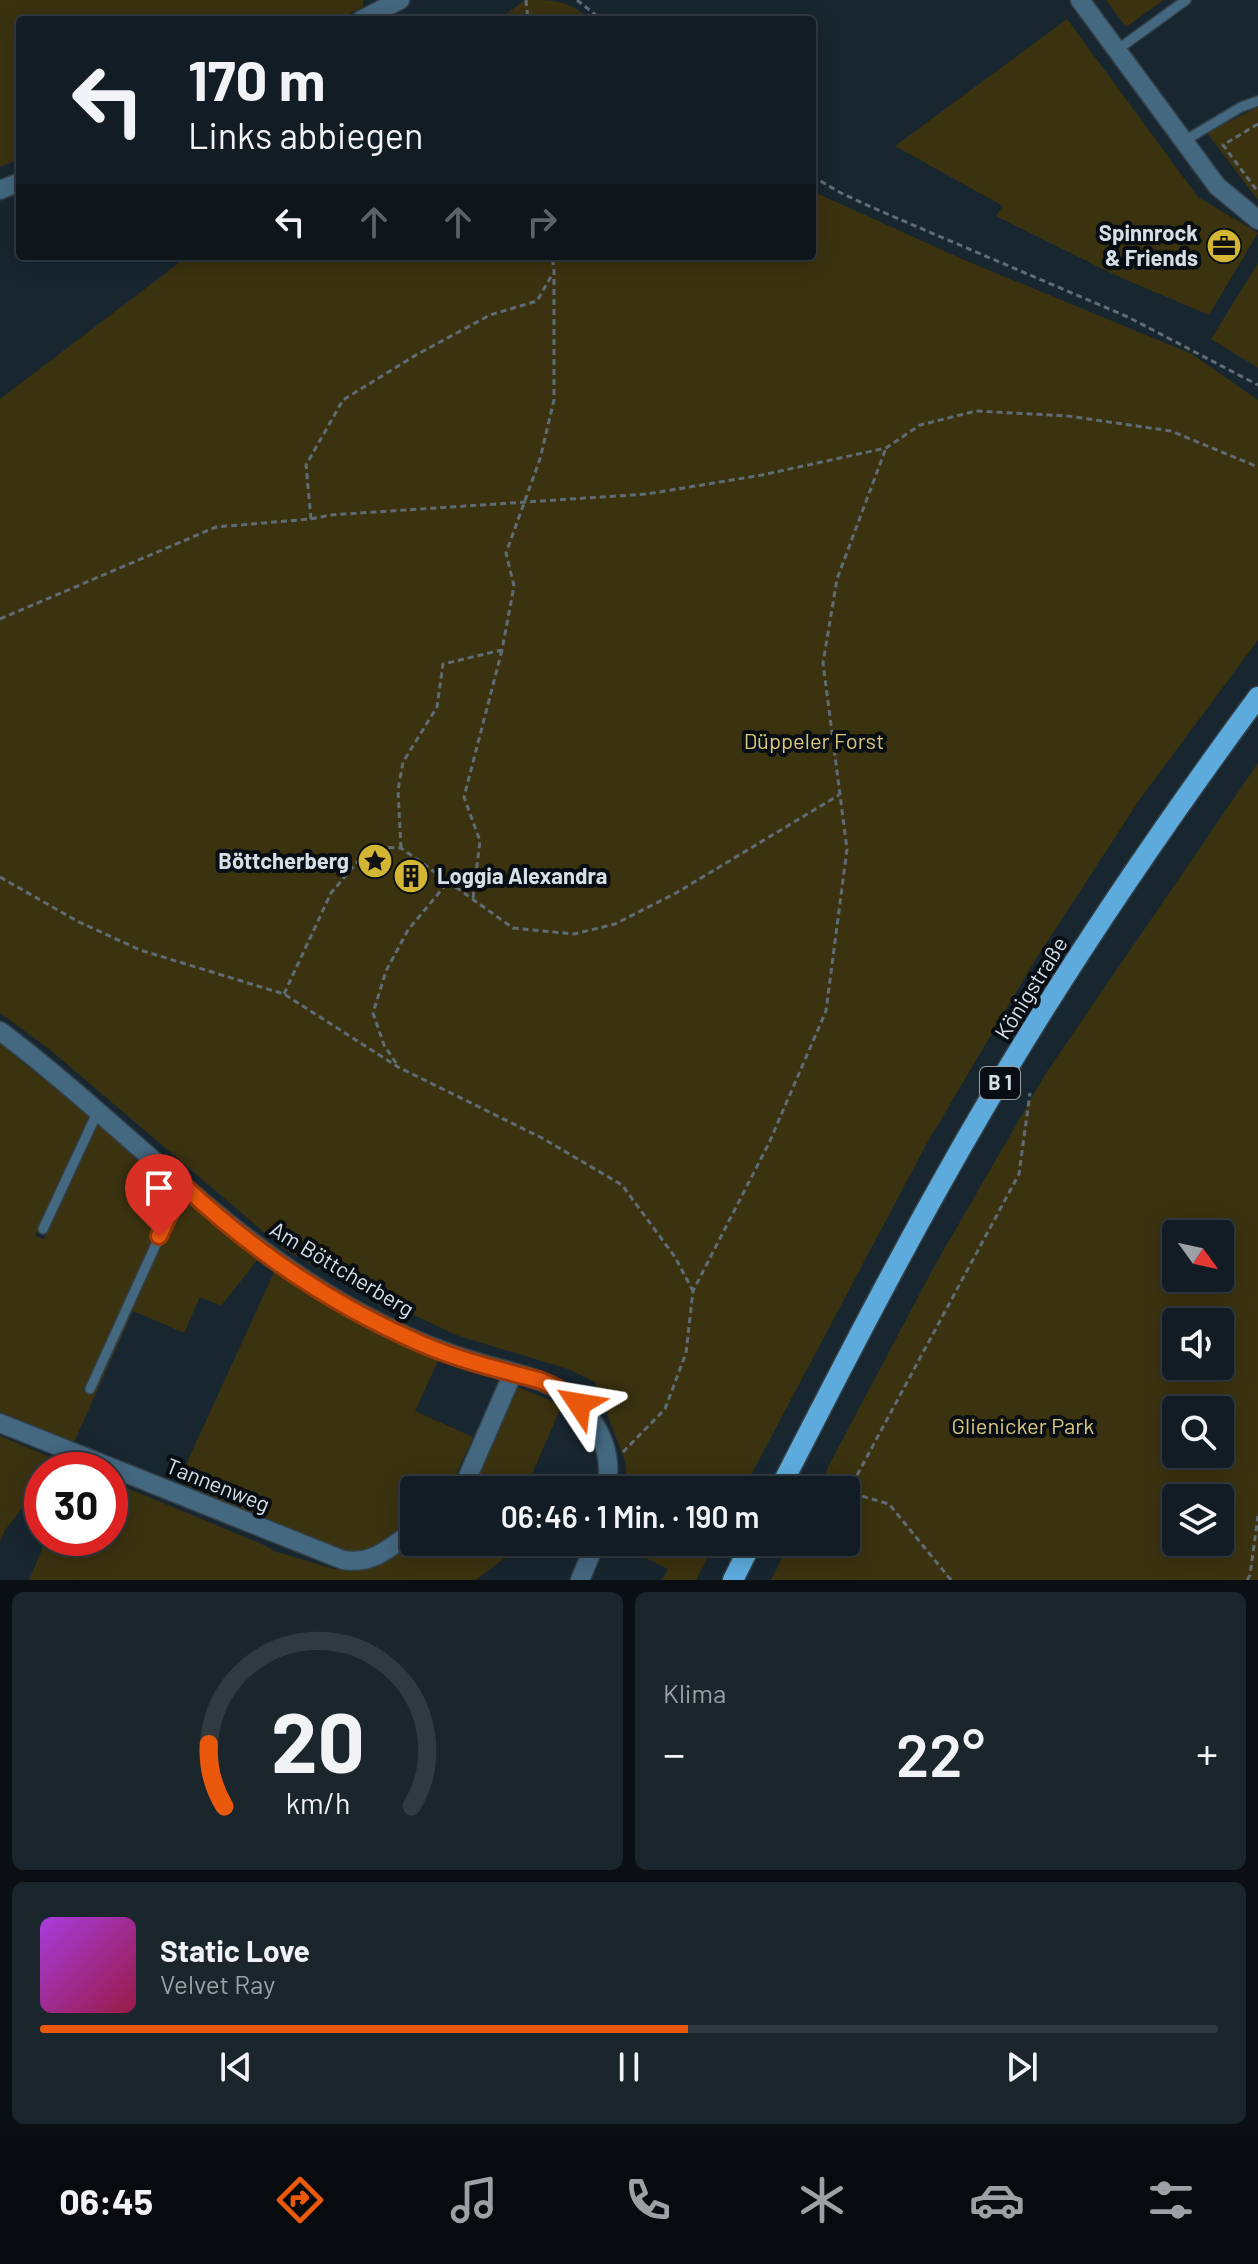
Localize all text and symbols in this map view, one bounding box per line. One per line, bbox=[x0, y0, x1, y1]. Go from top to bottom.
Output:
text: 170 m bbox=[188, 45, 325, 112]
icon: left bbox=[56, 48, 160, 152]
text: Links abbiegen bbox=[188, 113, 423, 156]
icon: left bbox=[268, 200, 312, 244]
icon: ahead bbox=[352, 200, 396, 244]
icon: ahead bbox=[436, 200, 480, 244]
icon: right bbox=[520, 200, 564, 244]
place label: Spinnrock & Friends bbox=[1099, 219, 1198, 270]
office icon: Spinnrock & Friends bbox=[1205, 227, 1243, 265]
park label: Düppeler Forst bbox=[744, 727, 884, 753]
place icon: Böttcherberg bbox=[356, 842, 394, 880]
place label: Böttcherberg bbox=[218, 847, 349, 873]
building icon: Loggia Alexandra bbox=[392, 857, 430, 895]
place label: Loggia Alexandra bbox=[437, 862, 607, 888]
street label: Königstraße bbox=[988, 932, 1072, 1043]
road number: B 1 bbox=[980, 1067, 1020, 1099]
pin bbox=[125, 1154, 193, 1236]
icon: arrive bbox=[137, 1166, 181, 1210]
street label: Am Böttcherberg bbox=[266, 1215, 419, 1321]
north arrow bbox=[1162, 1220, 1234, 1292]
map controls bbox=[1162, 1220, 1234, 1556]
button: sound bbox=[1162, 1308, 1234, 1380]
position arrow bbox=[537, 1362, 621, 1446]
button: search bbox=[1162, 1396, 1234, 1468]
park label: Glienicker Park bbox=[952, 1412, 1094, 1438]
speed limit sign: 30 bbox=[24, 1452, 128, 1556]
street label: Tannenweg bbox=[163, 1452, 274, 1517]
button: layers bbox=[1162, 1484, 1234, 1556]
text: 06:46 · 1 Min. · 190 m bbox=[501, 1498, 759, 1534]
text: Klima bbox=[663, 1677, 726, 1708]
text: 20 bbox=[270, 1690, 365, 1790]
text: 22° bbox=[896, 1717, 985, 1789]
text: − bbox=[663, 1726, 685, 1779]
text: + bbox=[1196, 1726, 1218, 1779]
text: km/h bbox=[285, 1785, 350, 1820]
text: Static Love bbox=[160, 1932, 310, 1968]
text: Velvet Ray bbox=[160, 1968, 275, 1999]
icon: previous bbox=[214, 2045, 258, 2089]
icon: pause bbox=[607, 2045, 651, 2089]
icon: next bbox=[1000, 2045, 1044, 2089]
icon: directions bbox=[272, 2172, 328, 2228]
icon: music bbox=[446, 2172, 502, 2228]
icon: phone bbox=[620, 2172, 676, 2228]
icon: climate bbox=[794, 2172, 850, 2228]
icon: car bbox=[969, 2172, 1025, 2228]
icon: filters bbox=[1143, 2172, 1199, 2228]
text: 06:45 bbox=[59, 2179, 153, 2222]

